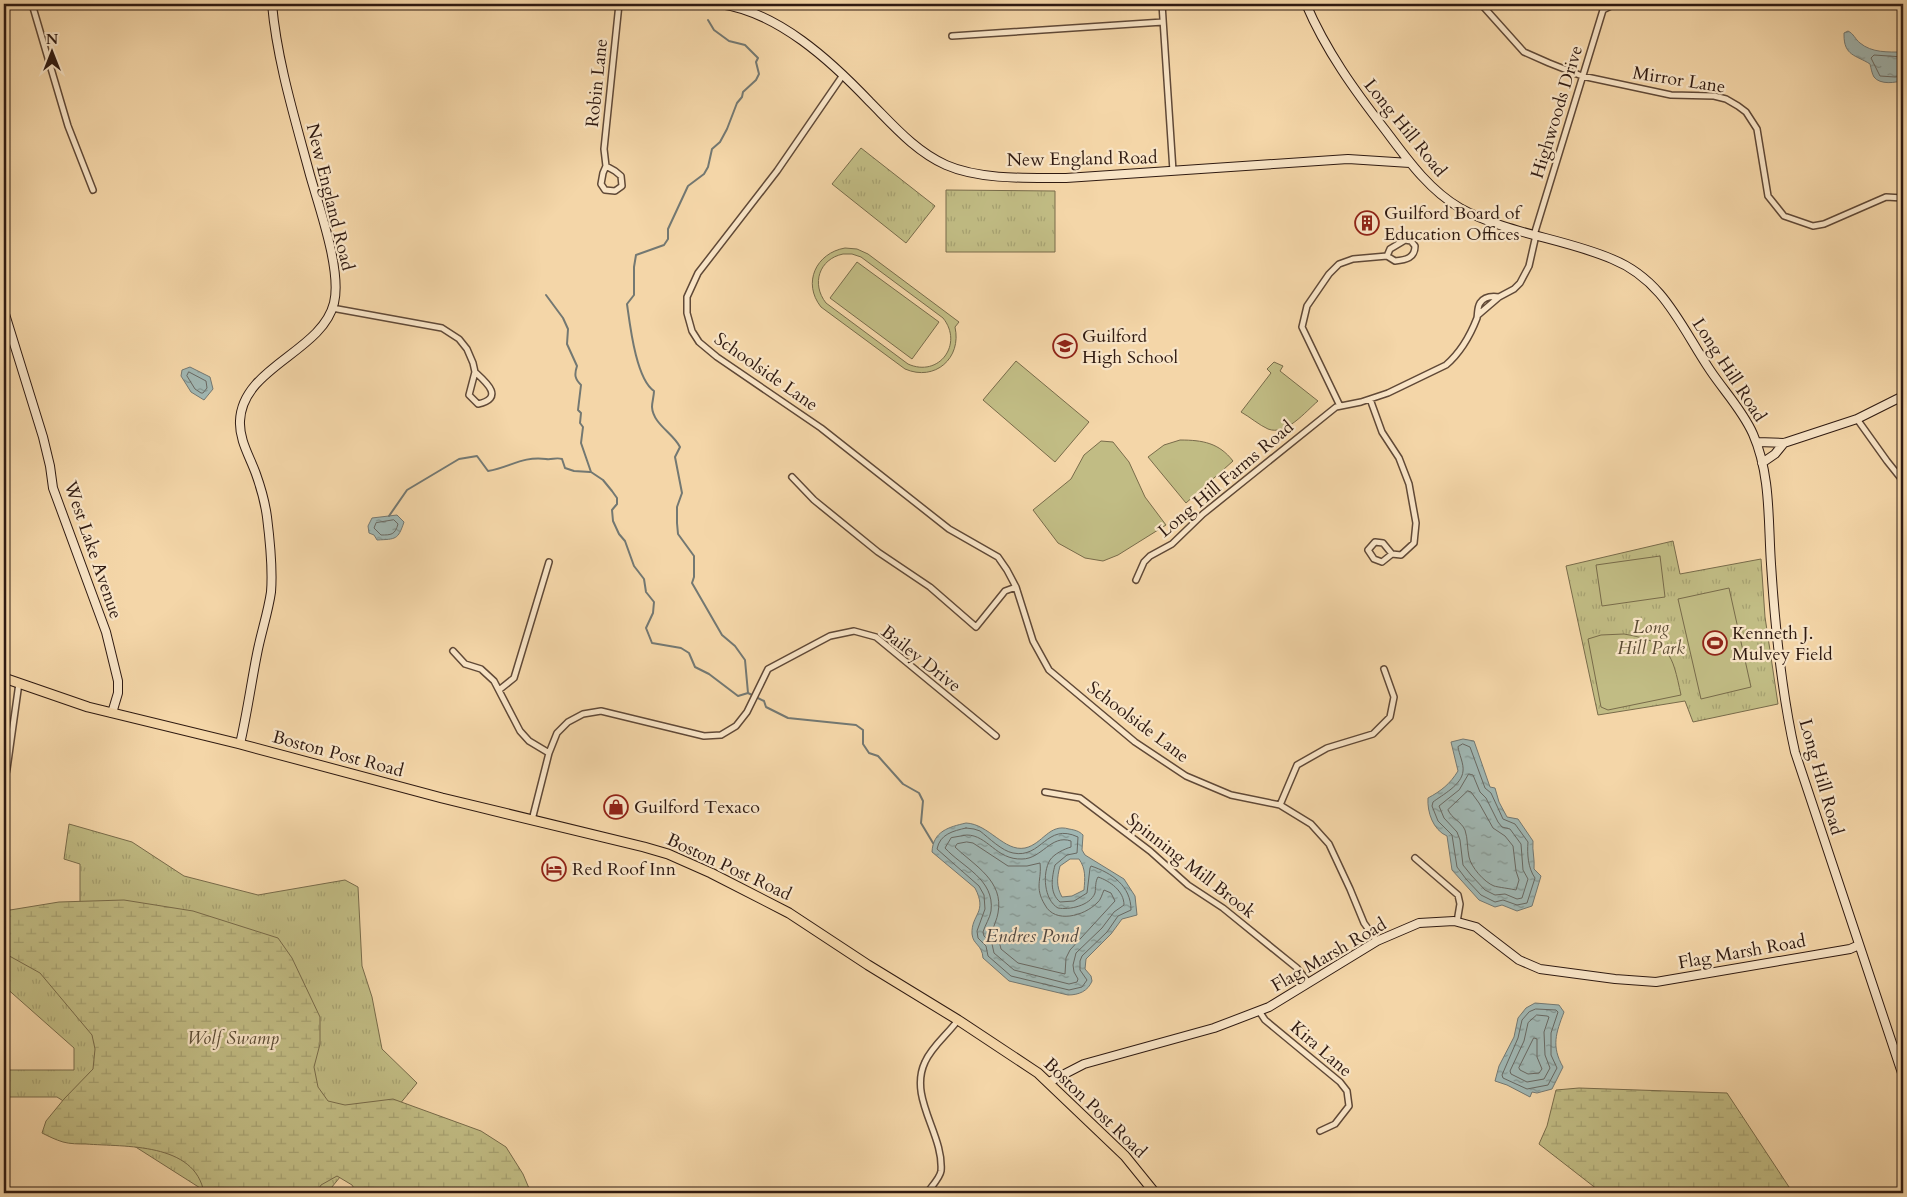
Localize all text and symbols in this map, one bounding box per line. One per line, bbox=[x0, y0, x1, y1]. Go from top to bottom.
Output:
north arrow bbox=[28, 28, 78, 78]
text: N bbox=[46, 30, 58, 49]
street label: Robin Lane bbox=[580, 37, 614, 129]
street label: Highwoods Drive bbox=[1525, 42, 1589, 182]
street label: Mirror Lane bbox=[1631, 60, 1727, 100]
street label: Long Hill Road bbox=[1358, 74, 1453, 183]
street label: New England Road bbox=[300, 121, 360, 274]
street label: New England Road bbox=[1006, 145, 1158, 173]
place label: Guilford Board of Education Offices bbox=[1384, 201, 1523, 247]
building icon: Guilford Board of Education Offices bbox=[1354, 210, 1380, 236]
street label: Long Hill Road bbox=[1686, 313, 1772, 427]
place label: Guilford High School bbox=[1082, 324, 1178, 370]
street label: Schoolside Lane bbox=[709, 327, 823, 417]
school or university icon: Guilford High School bbox=[1052, 333, 1078, 359]
street label: Long Hill Farms Road bbox=[1153, 414, 1300, 543]
street label: West Lake Avenue bbox=[57, 477, 128, 622]
park label: Long Hill Park bbox=[1617, 615, 1685, 661]
street label: Bailey Drive bbox=[876, 620, 966, 698]
place label: Kenneth J. Mulvey Field bbox=[1732, 621, 1833, 667]
sports icon: Kenneth J. Mulvey Field bbox=[1702, 630, 1728, 656]
street label: Schoolside Lane bbox=[1082, 675, 1194, 769]
street label: Long Hill Road bbox=[1793, 716, 1850, 838]
street label: Boston Post Road bbox=[270, 724, 407, 784]
shop icon: Guilford Texaco bbox=[603, 794, 629, 820]
place label: Guilford Texaco bbox=[634, 795, 760, 820]
street label: Spinning Mill Brook bbox=[1121, 807, 1261, 925]
street label: Boston Post Road bbox=[663, 827, 796, 907]
hotel icon: Red Roof Inn bbox=[541, 856, 567, 882]
place label: Red Roof Inn bbox=[572, 857, 677, 882]
street label: Flag Marsh Road bbox=[1267, 912, 1392, 998]
water label: Endres Pond bbox=[986, 923, 1079, 949]
street label: Flag Marsh Road bbox=[1676, 928, 1808, 976]
street label: Kira Lane bbox=[1285, 1015, 1357, 1083]
park label: Wolf Swamp bbox=[187, 1026, 279, 1051]
street label: Boston Post Road bbox=[1038, 1052, 1153, 1164]

